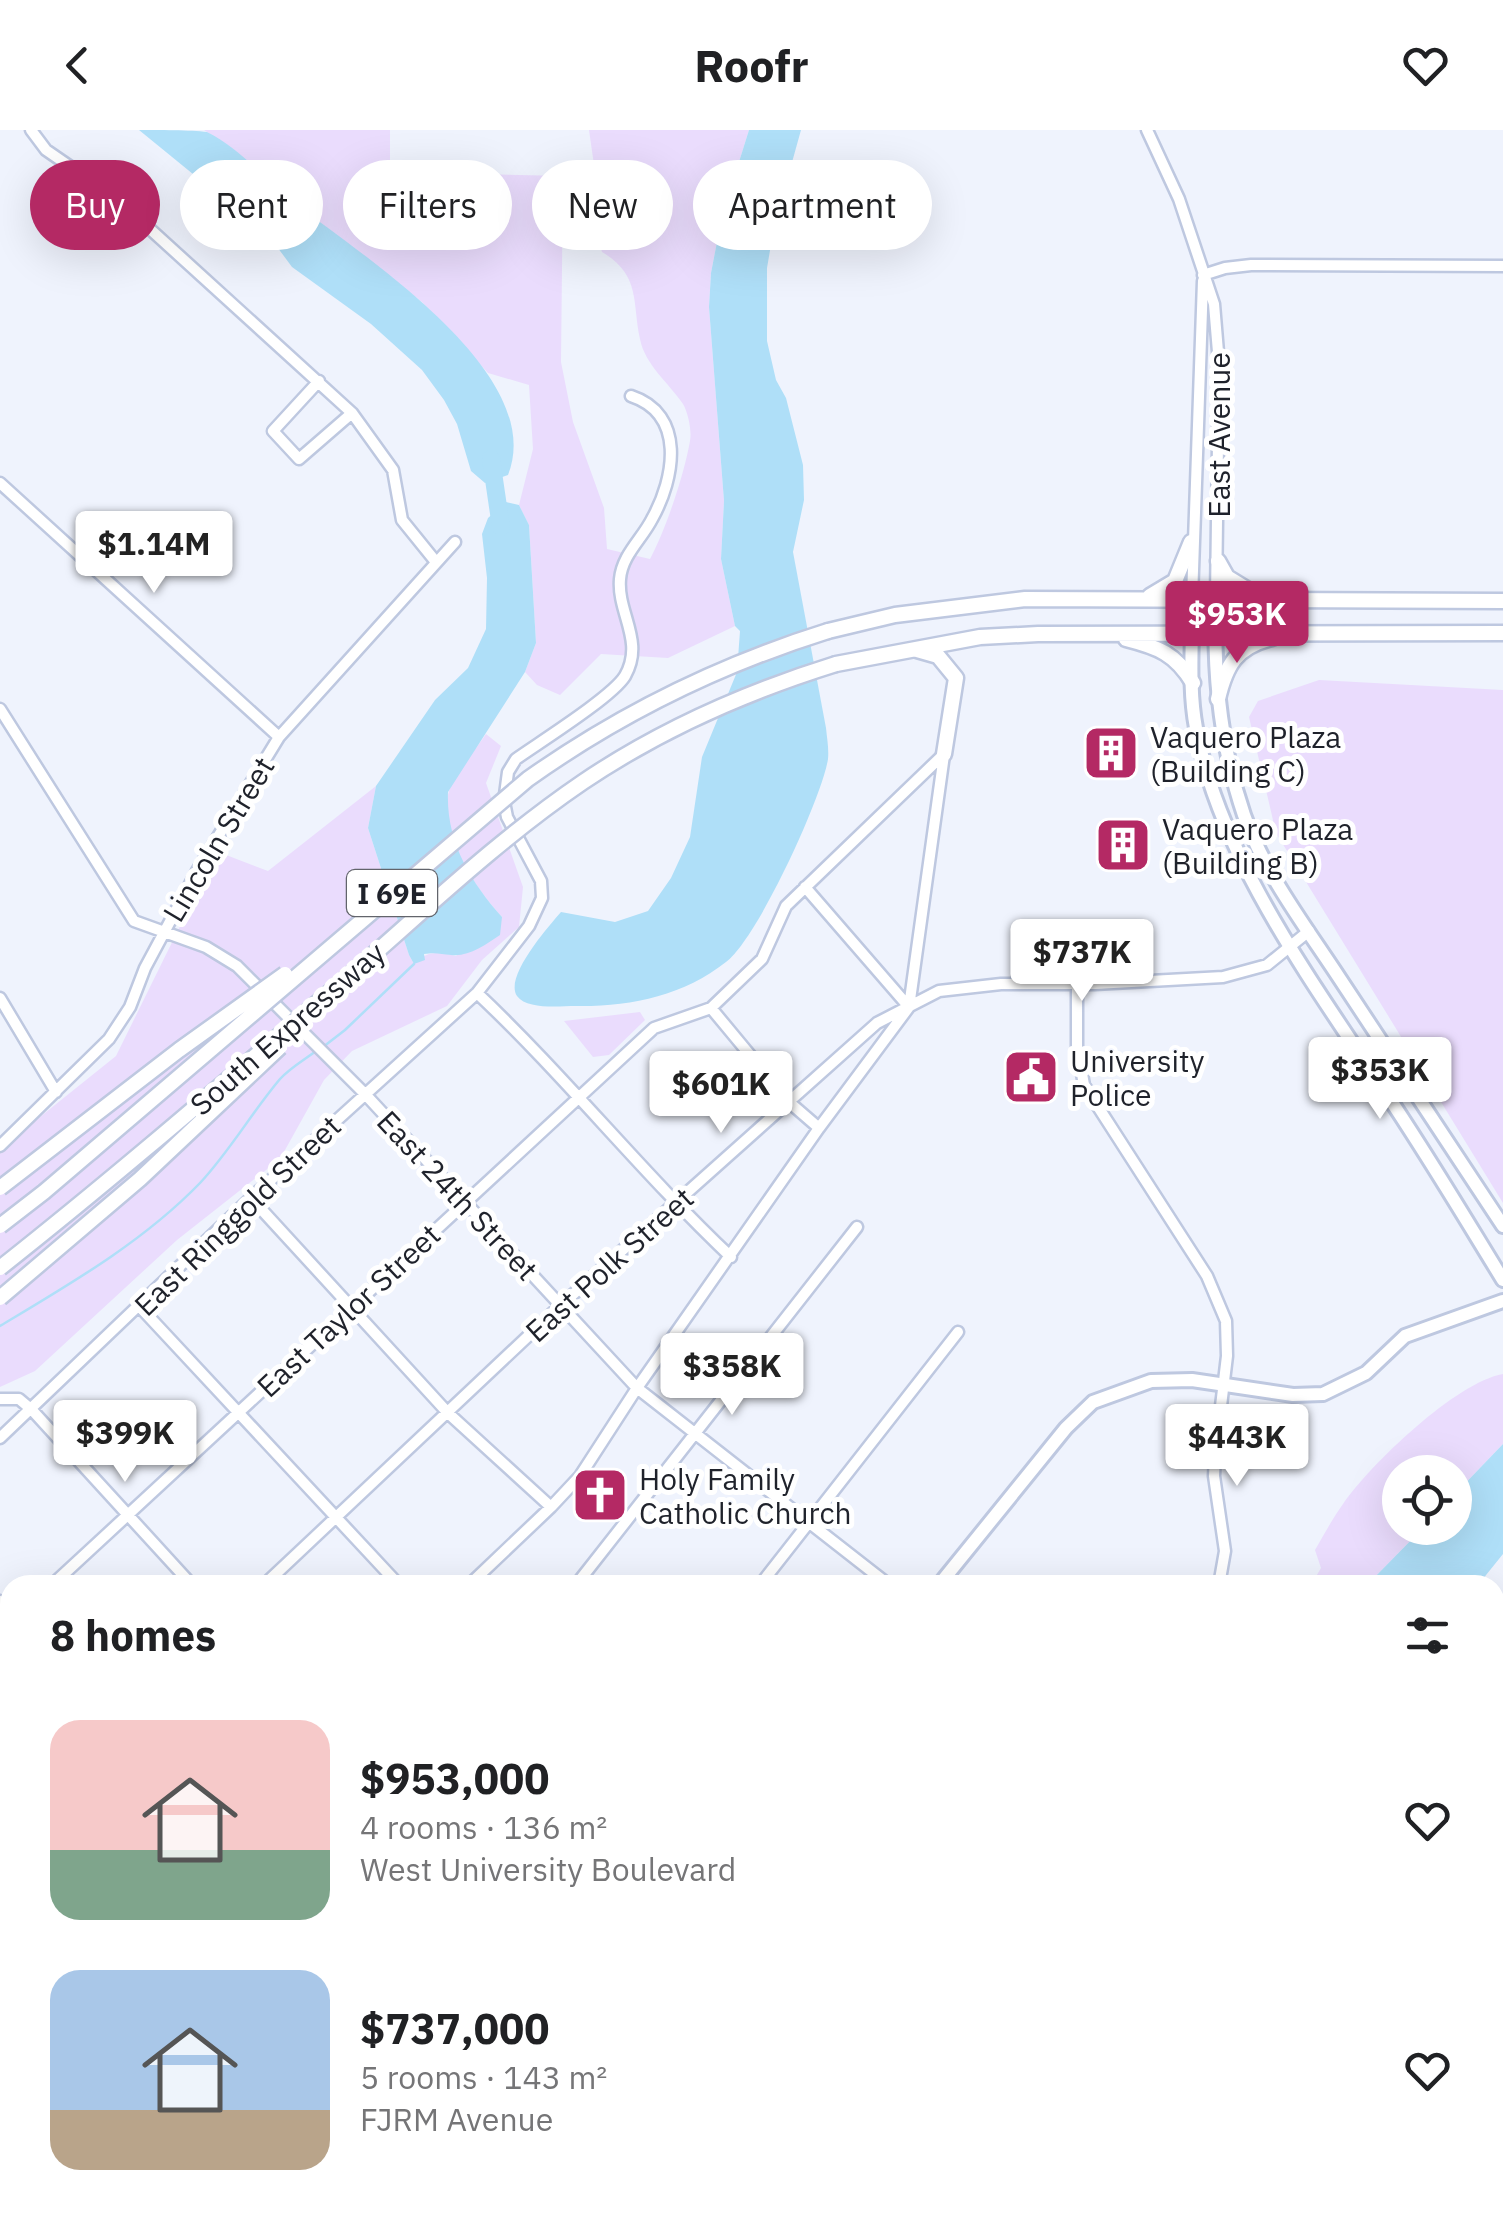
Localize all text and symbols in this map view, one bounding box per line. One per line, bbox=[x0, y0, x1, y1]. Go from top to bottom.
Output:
text: Roofr bbox=[694, 36, 809, 94]
icon: back bbox=[50, 38, 105, 93]
icon: heart bbox=[1398, 38, 1453, 93]
chip: Buy bbox=[30, 160, 160, 250]
chip: Rent bbox=[180, 160, 323, 250]
chip: Filters bbox=[343, 160, 512, 250]
chip: New bbox=[532, 160, 673, 250]
chip: Apartment bbox=[693, 160, 932, 250]
street label: East Avenue bbox=[1199, 352, 1238, 518]
pin: $1.14M bbox=[73, 511, 235, 596]
text: $1.14M bbox=[98, 522, 210, 564]
pin: $953K bbox=[1167, 581, 1307, 666]
text: $953K bbox=[1187, 592, 1287, 634]
place label: Vaquero Plaza (Building C) bbox=[1150, 717, 1341, 790]
building icon: Vaquero Plaza (Building C) bbox=[1081, 723, 1141, 783]
street label: Lincoln Street bbox=[153, 749, 283, 929]
place label: Vaquero Plaza (Building B) bbox=[1162, 809, 1353, 882]
building icon: Vaquero Plaza (Building B) bbox=[1093, 815, 1153, 875]
road number: I 69E bbox=[347, 870, 437, 916]
pin: $737K bbox=[1012, 919, 1152, 1004]
text: $737K bbox=[1032, 930, 1132, 972]
street label: South Expressway bbox=[181, 933, 393, 1123]
pin: $353K bbox=[1310, 1037, 1450, 1122]
place label: University Police bbox=[1070, 1041, 1205, 1114]
public building icon: University Police bbox=[1001, 1047, 1061, 1107]
text: $353K bbox=[1330, 1048, 1430, 1090]
pin: $601K bbox=[651, 1051, 791, 1136]
text: $601K bbox=[671, 1062, 771, 1104]
street label: East 24th Street bbox=[369, 1102, 547, 1288]
street label: East Ringgold Street bbox=[125, 1106, 349, 1324]
street label: East Polk Street bbox=[517, 1178, 701, 1350]
street label: East Taylor Street bbox=[248, 1215, 448, 1405]
pin: $358K bbox=[662, 1333, 802, 1418]
text: $358K bbox=[682, 1344, 782, 1386]
pin: $399K bbox=[55, 1400, 195, 1485]
pin: $443K bbox=[1167, 1404, 1307, 1489]
text: $399K bbox=[75, 1411, 175, 1453]
text: $443K bbox=[1187, 1415, 1287, 1457]
map controls bbox=[1382, 1455, 1472, 1545]
button: locate bbox=[1382, 1455, 1472, 1545]
place label: Holy Family Catholic Church bbox=[639, 1459, 852, 1532]
church icon: Holy Family Catholic Church bbox=[570, 1465, 630, 1525]
text: 8 homes bbox=[50, 1608, 216, 1663]
icon: filters bbox=[1400, 1608, 1455, 1663]
text: $953,000 bbox=[360, 1751, 549, 1806]
icon: home bbox=[130, 1760, 250, 1880]
icon: heart bbox=[1400, 1793, 1455, 1848]
text: 4 rooms · 136 m² bbox=[360, 1806, 607, 1848]
text: West University Boulevard bbox=[360, 1848, 736, 1890]
text: $737,000 bbox=[360, 2001, 549, 2056]
icon: home bbox=[130, 2010, 250, 2130]
icon: heart bbox=[1400, 2043, 1455, 2098]
text: 5 rooms · 143 m² bbox=[360, 2056, 607, 2098]
text: FJRM Avenue bbox=[360, 2098, 553, 2140]

